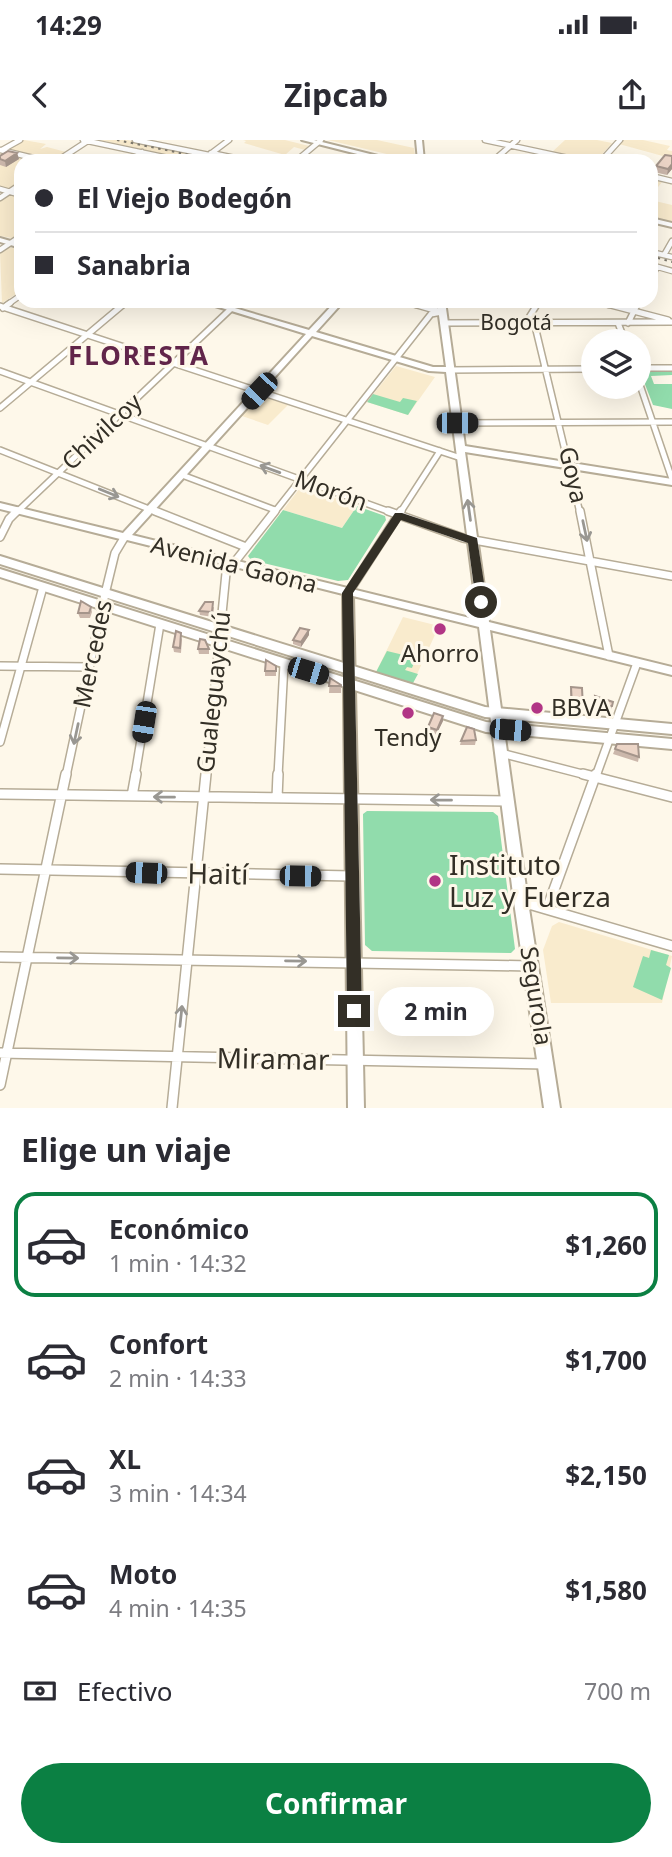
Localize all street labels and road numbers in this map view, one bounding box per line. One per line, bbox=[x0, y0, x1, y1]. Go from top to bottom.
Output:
street label: Bogotá bbox=[480, 308, 552, 336]
street label: Chivilcoy bbox=[54, 385, 149, 477]
street label: Goya bbox=[552, 443, 597, 506]
street label: Morón bbox=[291, 461, 372, 518]
street label: Avenida Gaona bbox=[148, 527, 321, 600]
street label: Mercedes bbox=[64, 597, 119, 711]
street label: Gualeguaychú bbox=[188, 610, 237, 774]
street label: Haití bbox=[187, 853, 250, 893]
street label: Segurola bbox=[513, 944, 562, 1048]
street label: Miramar bbox=[216, 1038, 330, 1078]

